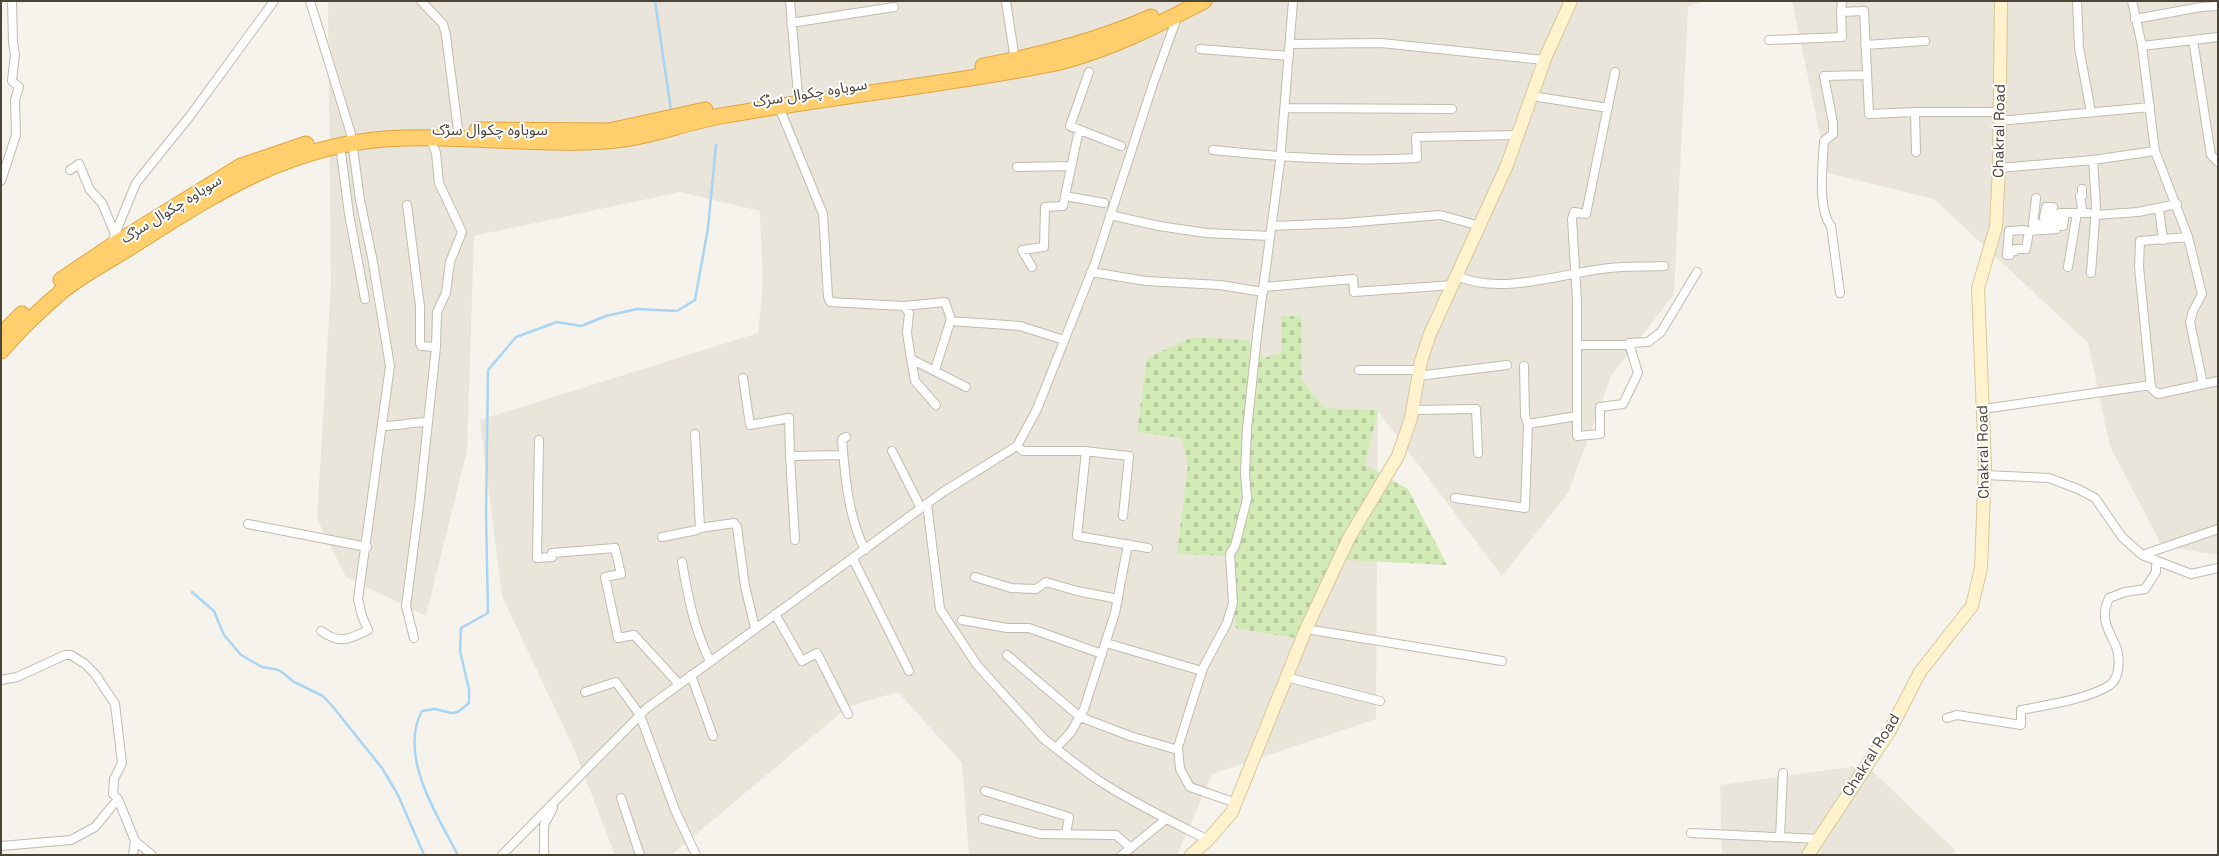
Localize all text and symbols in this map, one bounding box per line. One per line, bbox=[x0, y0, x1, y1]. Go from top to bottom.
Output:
street label: سوہاوہ چکوال سڑک bbox=[751, 74, 869, 112]
street label: Chakral Road bbox=[1988, 84, 2009, 178]
street label: سوہاوہ چکوال سڑک bbox=[432, 120, 548, 140]
street label: سوہاوہ چکوال سڑک bbox=[117, 170, 226, 248]
street label: Chakral Road bbox=[1972, 405, 1993, 499]
street label: Chakral Road bbox=[1838, 710, 1904, 800]

